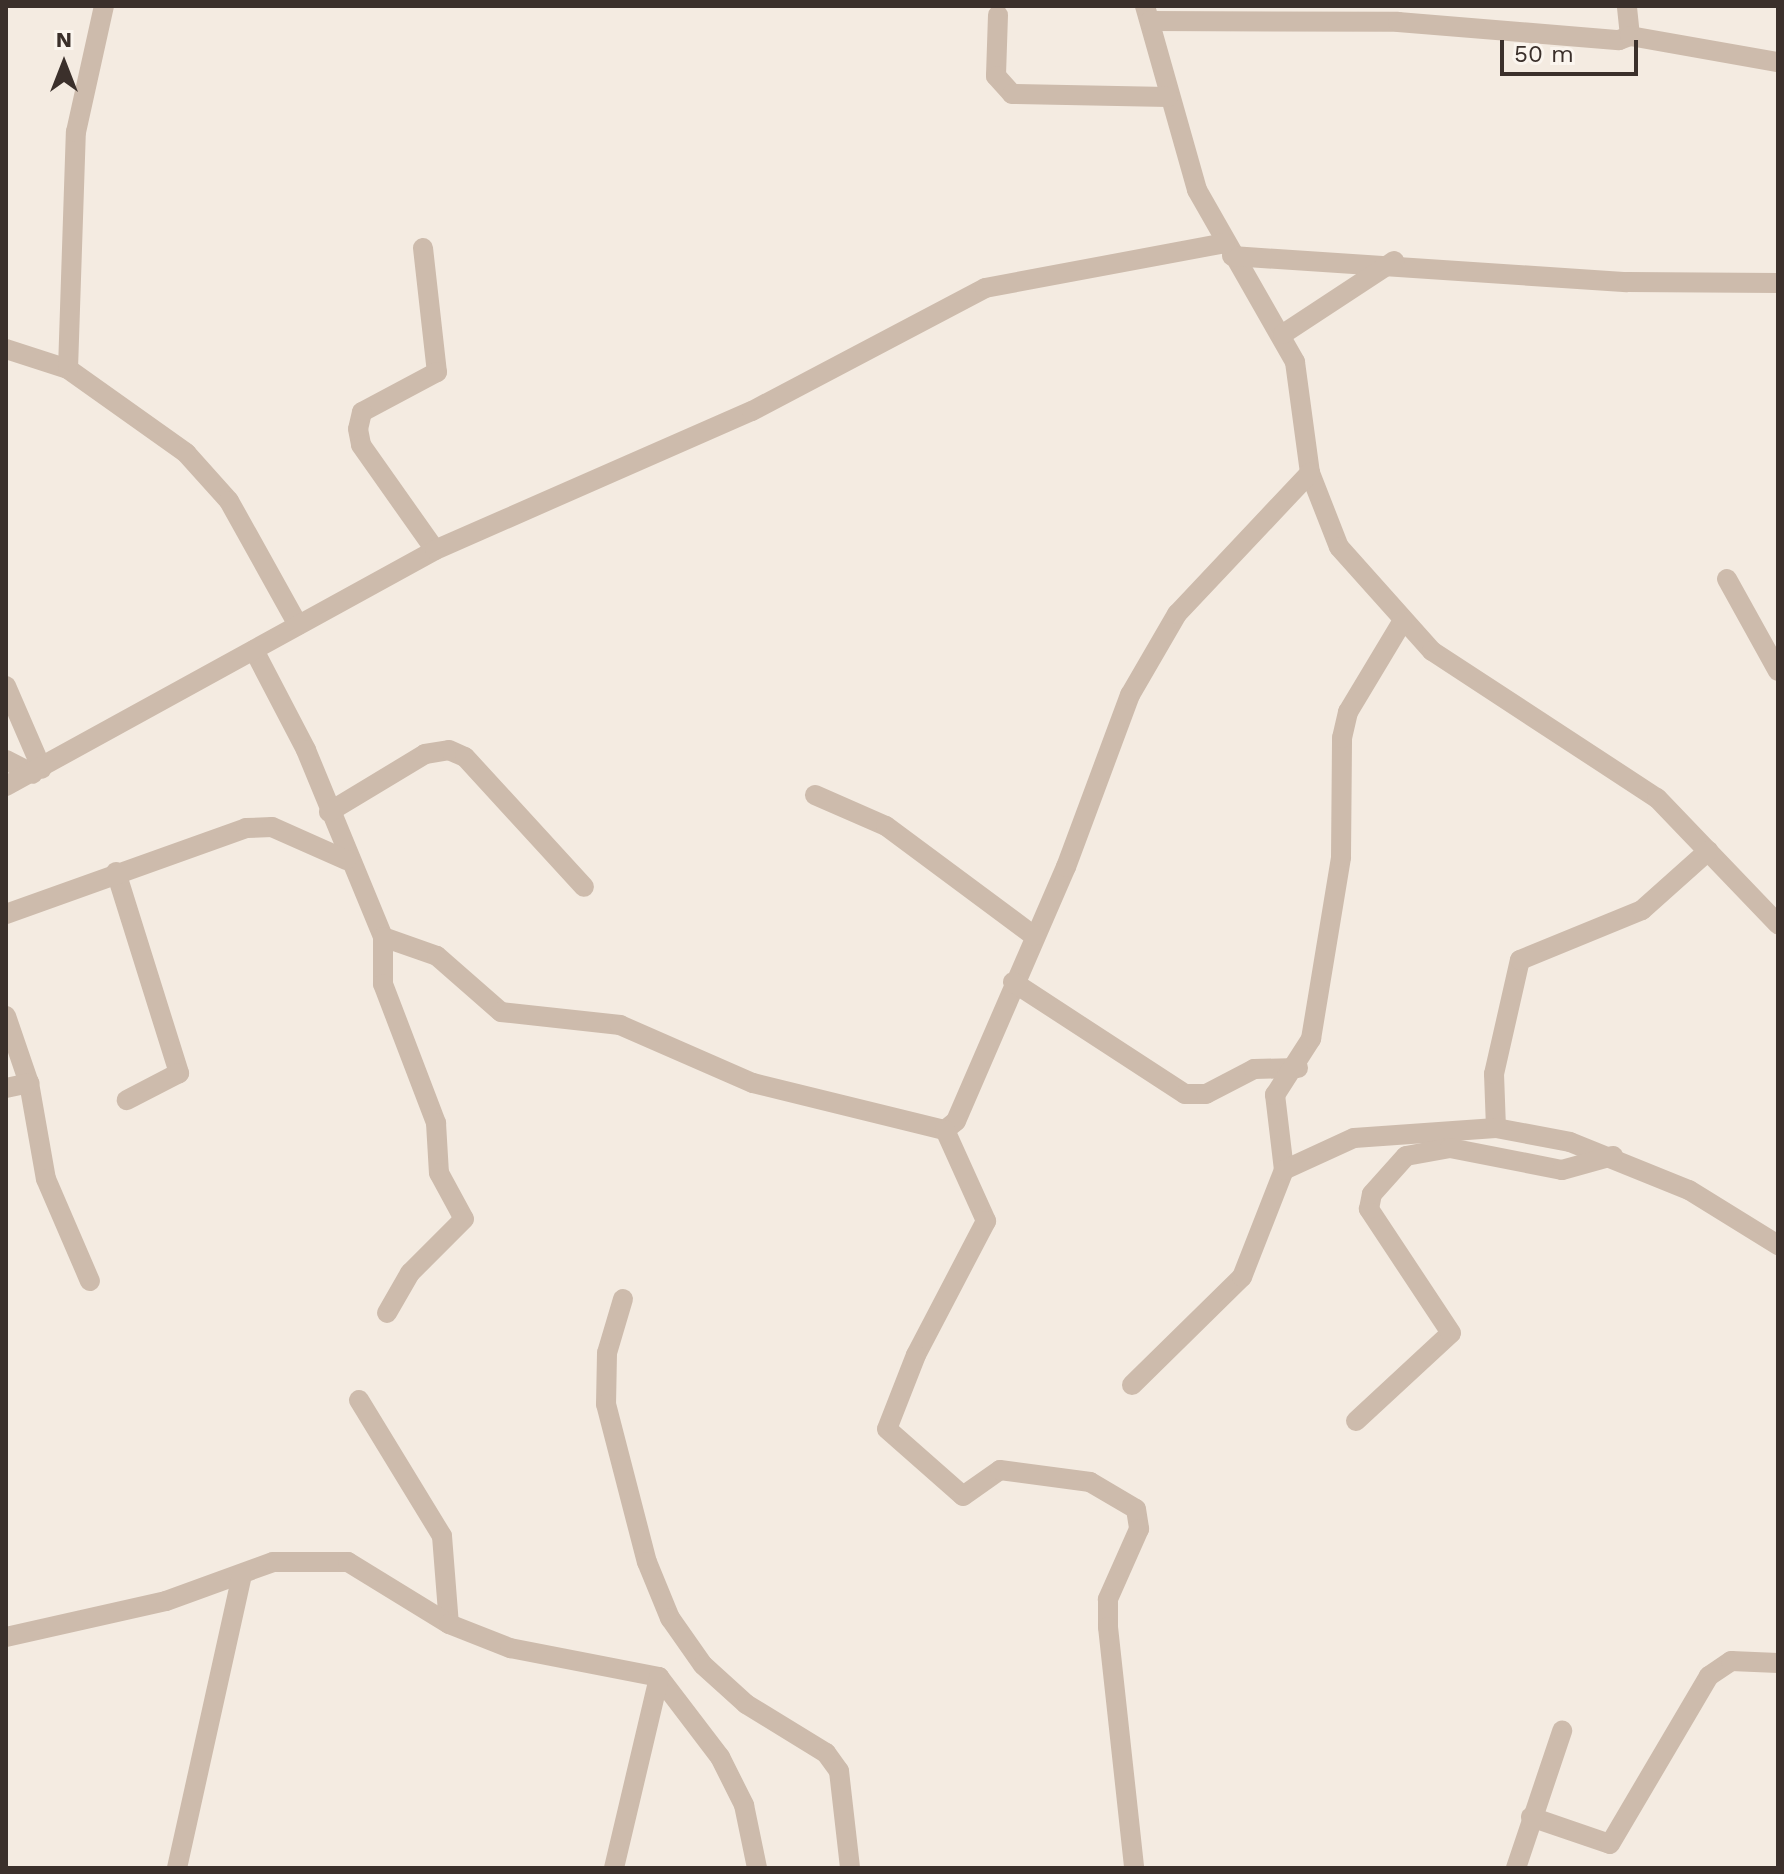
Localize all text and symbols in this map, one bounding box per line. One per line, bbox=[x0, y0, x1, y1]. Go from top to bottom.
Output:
north arrow bbox=[24, 24, 104, 104]
scale bar bbox=[1504, 24, 1642, 74]
text: N bbox=[56, 27, 72, 52]
text: 50 m bbox=[1514, 40, 1574, 68]

